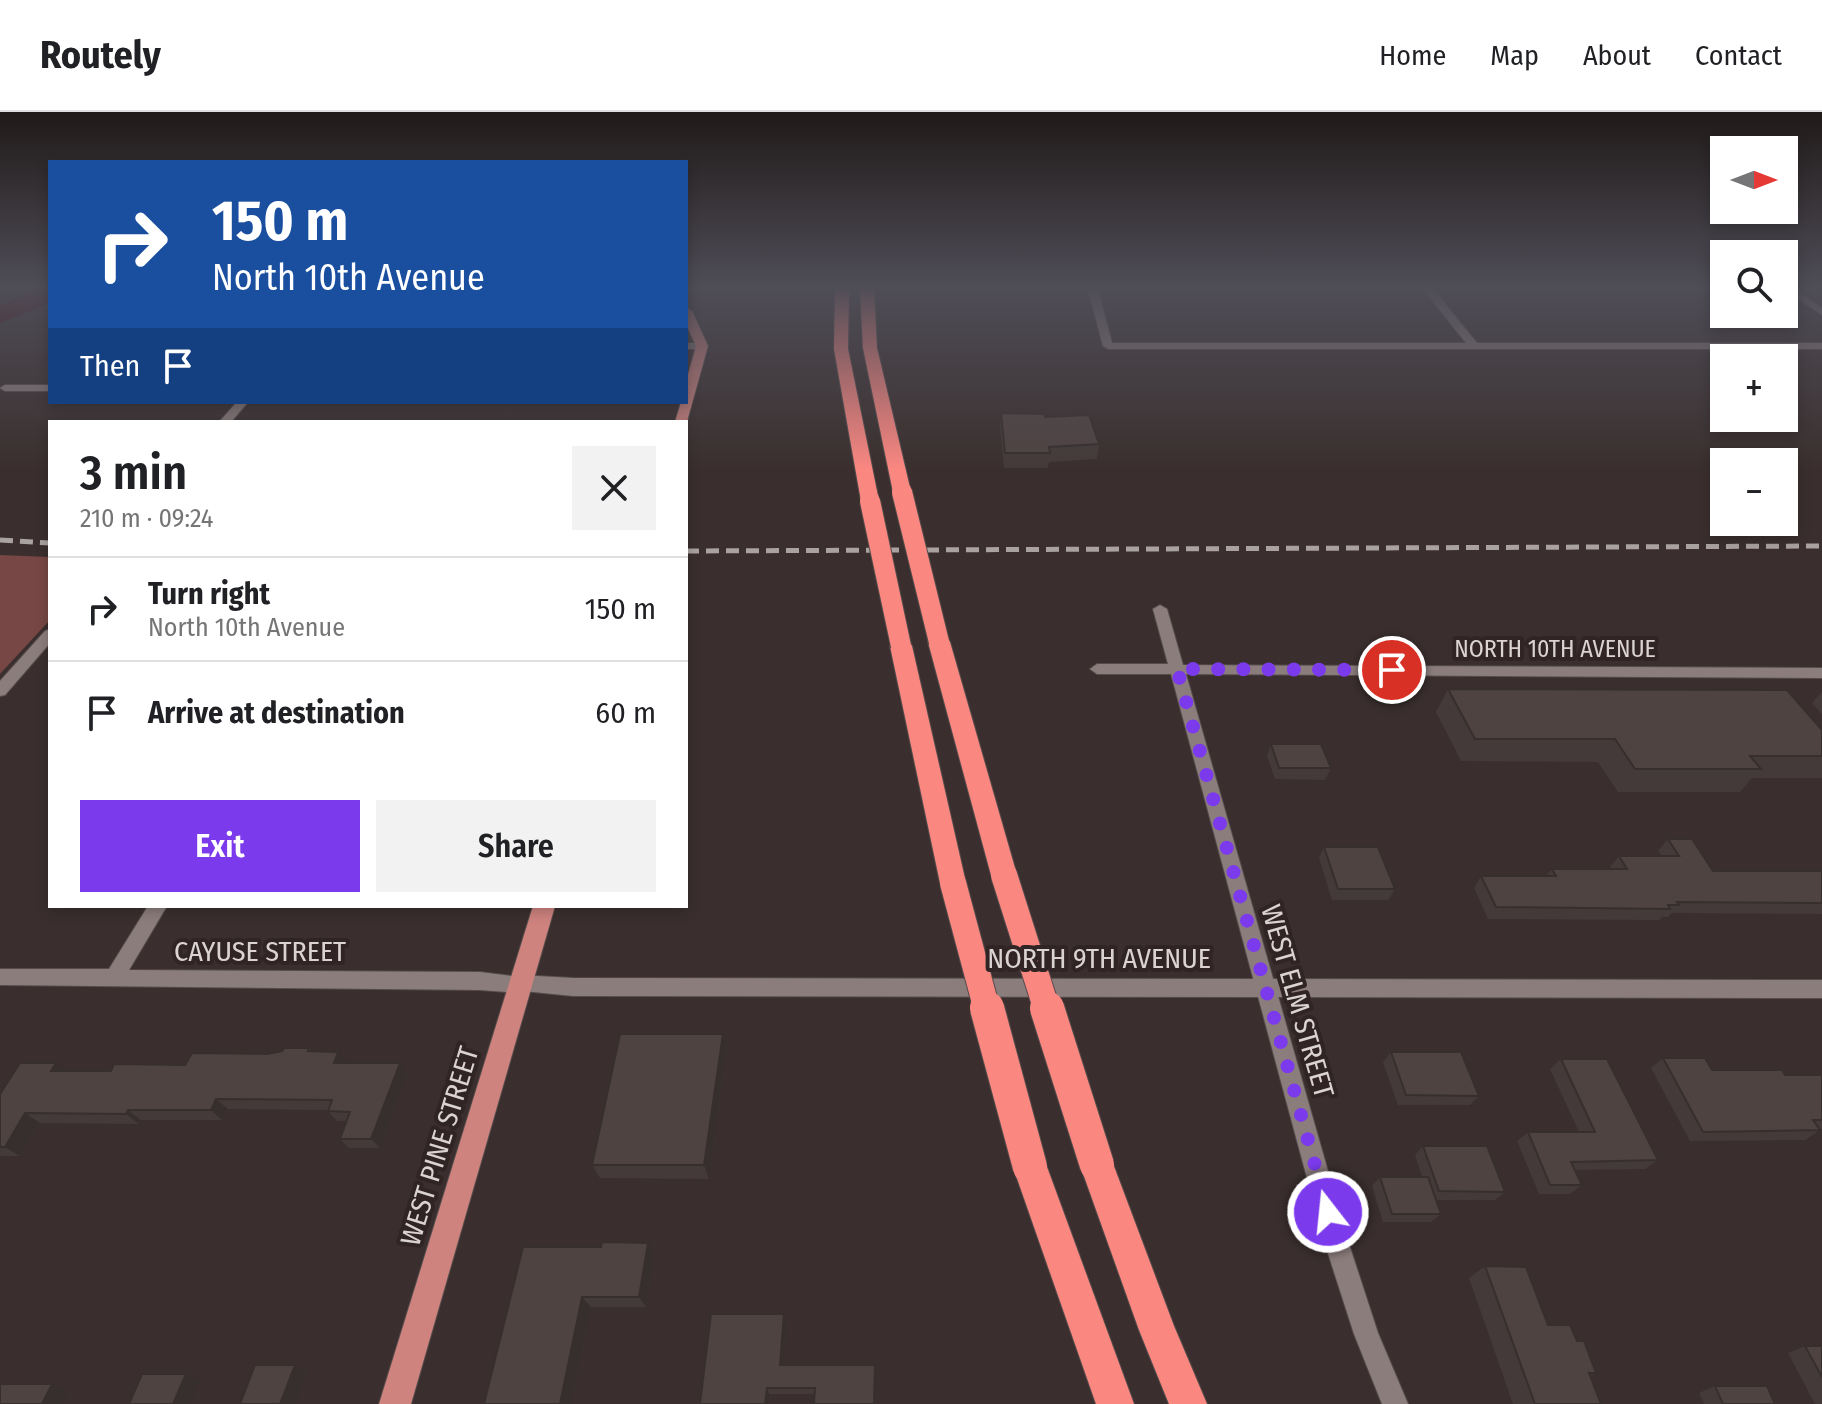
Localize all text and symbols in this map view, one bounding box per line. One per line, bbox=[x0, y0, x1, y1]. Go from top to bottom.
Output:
text: Routely bbox=[40, 32, 161, 78]
text: Home bbox=[1379, 39, 1446, 72]
text: Map bbox=[1490, 39, 1539, 72]
text: About bbox=[1583, 39, 1651, 72]
text: Contact bbox=[1695, 39, 1782, 72]
north arrow bbox=[1710, 136, 1798, 224]
map controls bbox=[1710, 136, 1798, 536]
text: 150 m bbox=[212, 188, 348, 255]
icon: right bbox=[80, 192, 184, 296]
button: search bbox=[1710, 240, 1798, 328]
text: North 10th Avenue bbox=[212, 256, 485, 300]
icon: arrive bbox=[156, 344, 200, 388]
button: + bbox=[1710, 344, 1798, 432]
text: Then bbox=[80, 348, 140, 384]
text: 3 min bbox=[80, 444, 187, 502]
button: close bbox=[572, 446, 656, 530]
button: − bbox=[1710, 448, 1798, 536]
text: 210 m · 09:24 bbox=[80, 503, 213, 534]
text: Turn right bbox=[148, 576, 270, 612]
icon: right bbox=[80, 587, 124, 631]
text: 150 m bbox=[585, 591, 656, 627]
text: North 10th Avenue bbox=[148, 612, 345, 643]
street label: NORTH 10TH AVENUE bbox=[1454, 635, 1656, 663]
pin bbox=[1358, 636, 1426, 704]
icon: arrive bbox=[1370, 648, 1414, 692]
icon: arrive bbox=[80, 691, 124, 735]
text: Arrive at destination bbox=[148, 695, 405, 731]
text: 60 m bbox=[595, 695, 656, 731]
button: Exit bbox=[80, 800, 360, 892]
button: Share bbox=[376, 800, 656, 892]
street label: WEST ELM STREET bbox=[1254, 901, 1341, 1101]
street label: CAYUSE STREET bbox=[174, 935, 346, 968]
street label: NORTH 9TH AVENUE bbox=[987, 942, 1211, 975]
street label: WEST PINE STREET bbox=[394, 1043, 485, 1249]
position arrow bbox=[1286, 1170, 1370, 1254]

